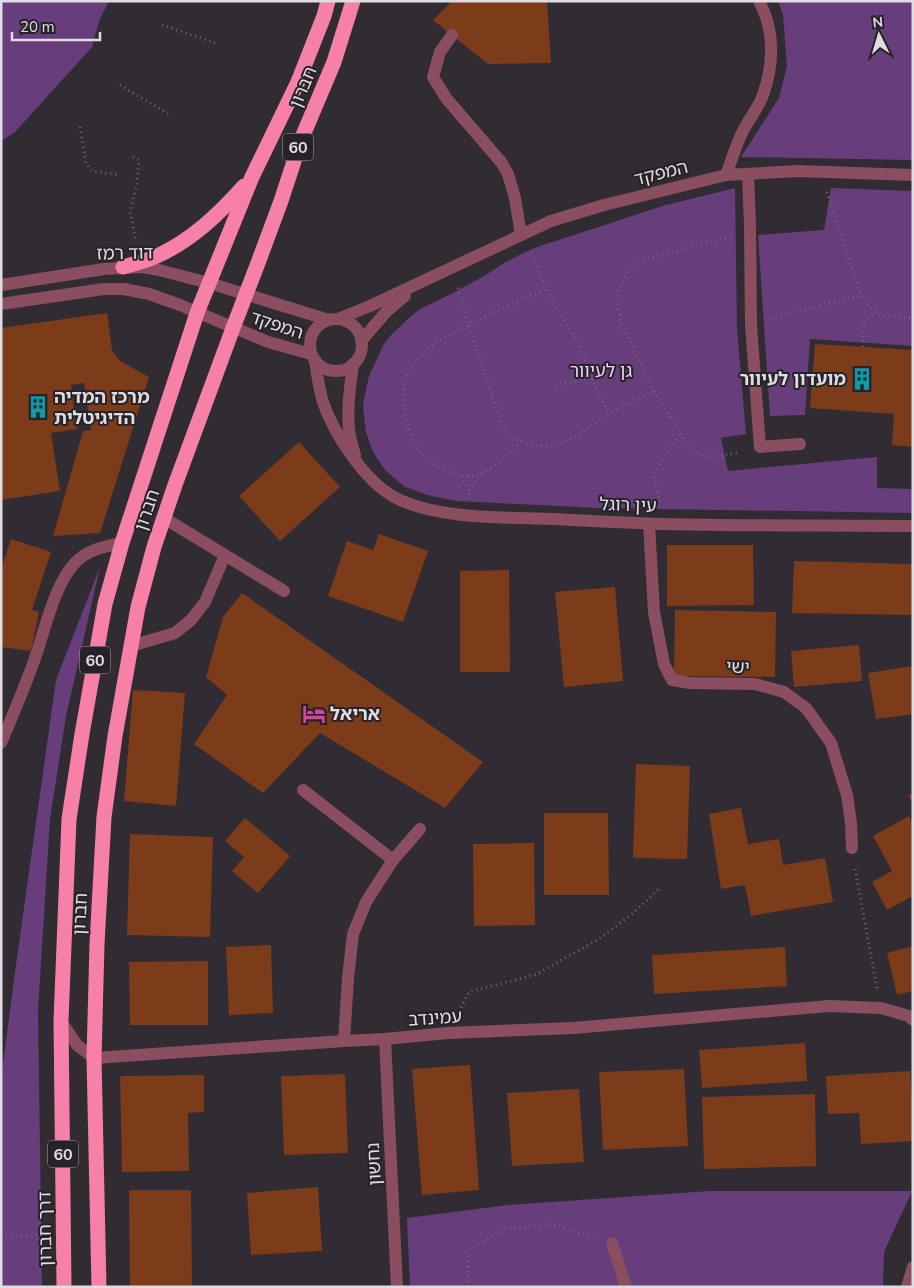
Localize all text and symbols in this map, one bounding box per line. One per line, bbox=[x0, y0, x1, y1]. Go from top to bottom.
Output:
scale bar bbox=[12, 10, 100, 42]
north arrow bbox=[854, 10, 904, 60]
text: N bbox=[872, 13, 884, 32]
text: 20 m bbox=[20, 17, 55, 37]
street label: חברון bbox=[284, 63, 322, 111]
road number: 60 bbox=[283, 134, 313, 160]
street label: המפקד bbox=[632, 155, 690, 191]
street label: דוד רמז bbox=[96, 241, 154, 265]
street label: המפקד bbox=[247, 305, 307, 345]
park label: גן לעיוור bbox=[570, 359, 633, 383]
building icon: מועדון לעיוור bbox=[849, 366, 875, 392]
place label: מועדון לעיוור bbox=[739, 367, 846, 391]
place label: מרכז המדיה הדיגיטלית bbox=[54, 385, 150, 430]
building icon: מרכז המדיה הדיגיטלית bbox=[25, 394, 51, 420]
street label: חברון bbox=[129, 486, 165, 534]
street label: עין רוגל bbox=[599, 492, 657, 518]
road number: 60 bbox=[80, 646, 110, 674]
street label: ישי bbox=[726, 655, 750, 679]
hotel icon: אריאל bbox=[301, 701, 327, 727]
place label: אריאל bbox=[330, 702, 380, 726]
street label: חברון bbox=[67, 892, 93, 936]
street label: עמינדב bbox=[407, 1004, 463, 1032]
road number: 60 bbox=[48, 1140, 78, 1168]
street label: נחשון bbox=[361, 1142, 387, 1186]
street label: דרך חברון bbox=[32, 1191, 58, 1267]

